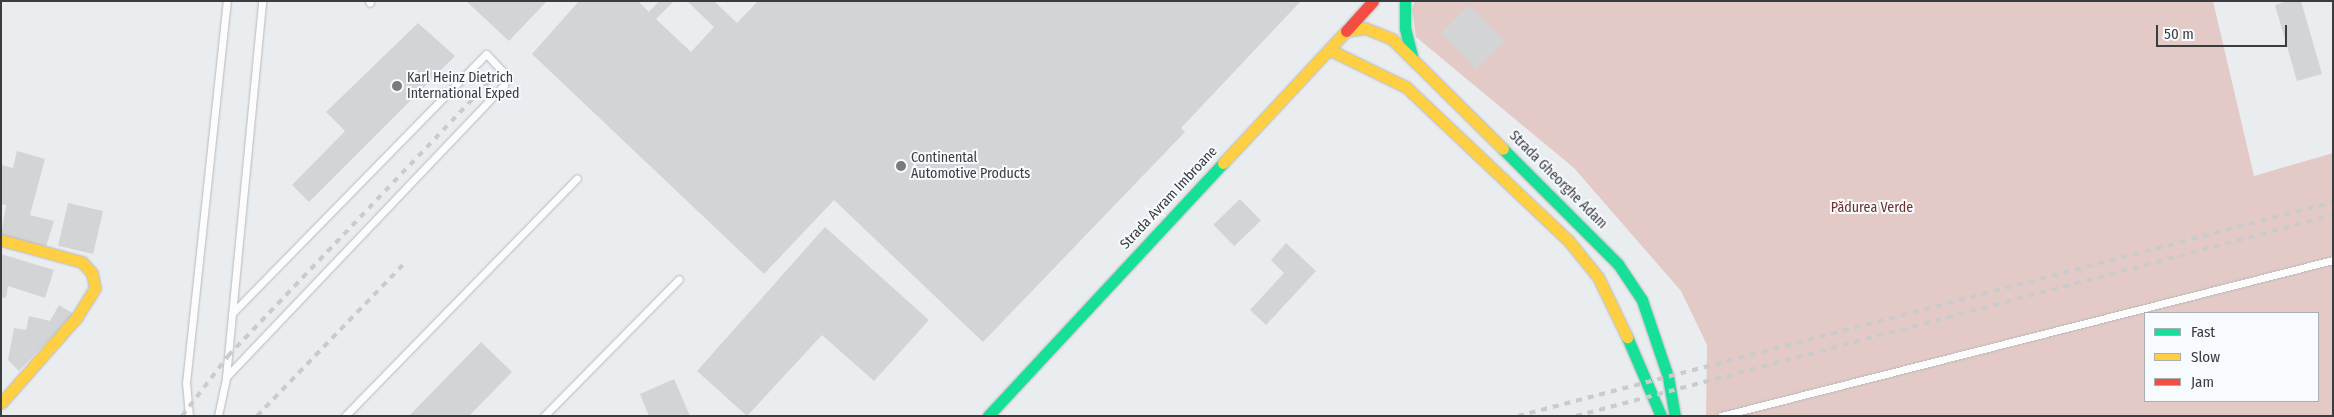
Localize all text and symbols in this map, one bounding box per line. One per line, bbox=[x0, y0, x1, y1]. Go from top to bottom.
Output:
scale bar bbox=[2159, 15, 2290, 47]
text: 50 m bbox=[2164, 25, 2194, 43]
place label: Karl Heinz Dietrich International Exped bbox=[407, 70, 520, 102]
marker: Karl Heinz Dietrich International Exped bbox=[391, 80, 403, 92]
street label: Strada Gheorghe Adam bbox=[1506, 128, 1610, 232]
street label: Strada Avram Imbroane bbox=[1117, 143, 1221, 253]
place label: Continental Automotive Products bbox=[911, 150, 1030, 182]
marker: Continental Automotive Products bbox=[895, 160, 907, 172]
park label: Pădurea Verde bbox=[1831, 200, 1913, 216]
legend bbox=[2144, 312, 2319, 402]
text: Fast bbox=[2191, 323, 2215, 341]
text: Slow bbox=[2191, 348, 2220, 366]
text: Jam bbox=[2191, 373, 2214, 391]

